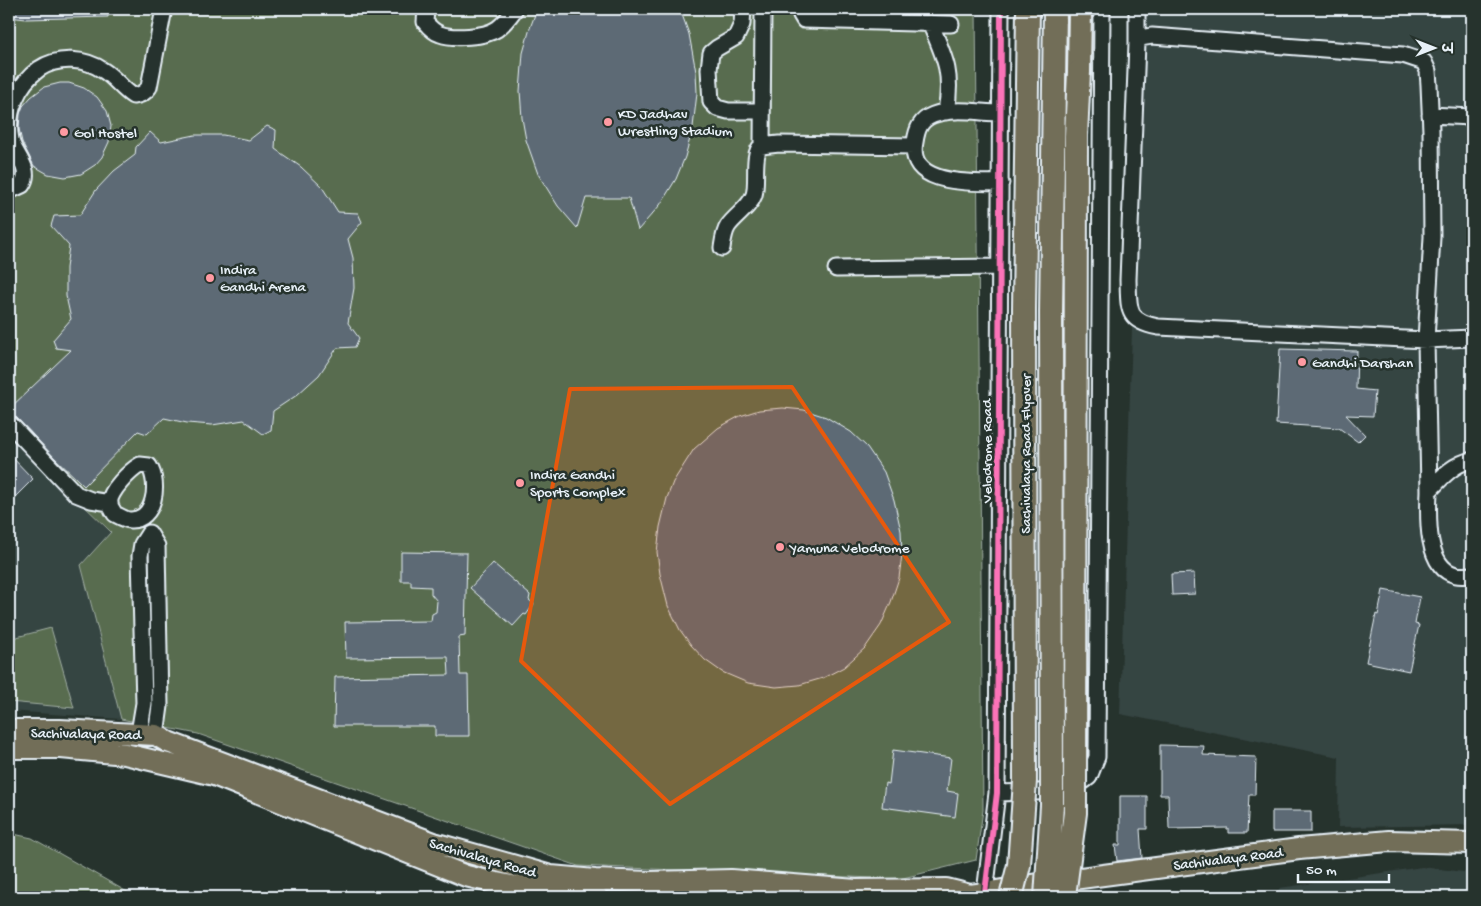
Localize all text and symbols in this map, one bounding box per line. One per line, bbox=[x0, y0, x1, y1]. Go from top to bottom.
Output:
north arrow bbox=[1408, 22, 1458, 72]
text: उ bbox=[1436, 41, 1453, 54]
place label: KD Jadhav Wrestling Stadium bbox=[618, 106, 733, 141]
marker: KD Jadhav Wrestling Stadium bbox=[602, 116, 614, 128]
place label: Gol Hostel bbox=[74, 125, 137, 143]
marker: Gol Hostel bbox=[58, 126, 70, 138]
place label: Indira Gandhi Arena bbox=[220, 262, 307, 297]
marker: Indira Gandhi Arena bbox=[204, 272, 216, 284]
place label: Gandhi Darshan bbox=[1312, 355, 1413, 373]
marker: Gandhi Darshan bbox=[1296, 356, 1308, 368]
street label: Sachivalaya Road Flyover bbox=[1018, 372, 1036, 534]
street label: Velodrome Road bbox=[979, 398, 997, 504]
place label: Indira Gandhi Sports Complex bbox=[530, 467, 626, 502]
marker: Indira Gandhi Sports Complex bbox=[514, 477, 526, 489]
place label: Yamuna Velodrome bbox=[788, 540, 910, 558]
marker: Yamuna Velodrome bbox=[774, 541, 786, 553]
street label: Sachivalaya Road bbox=[31, 725, 142, 745]
street label: Sachivalaya Road bbox=[427, 835, 539, 883]
street label: Sachivalaya Road bbox=[1172, 844, 1285, 876]
scale bar bbox=[1298, 851, 1390, 883]
text: 50 m bbox=[1306, 862, 1337, 880]

